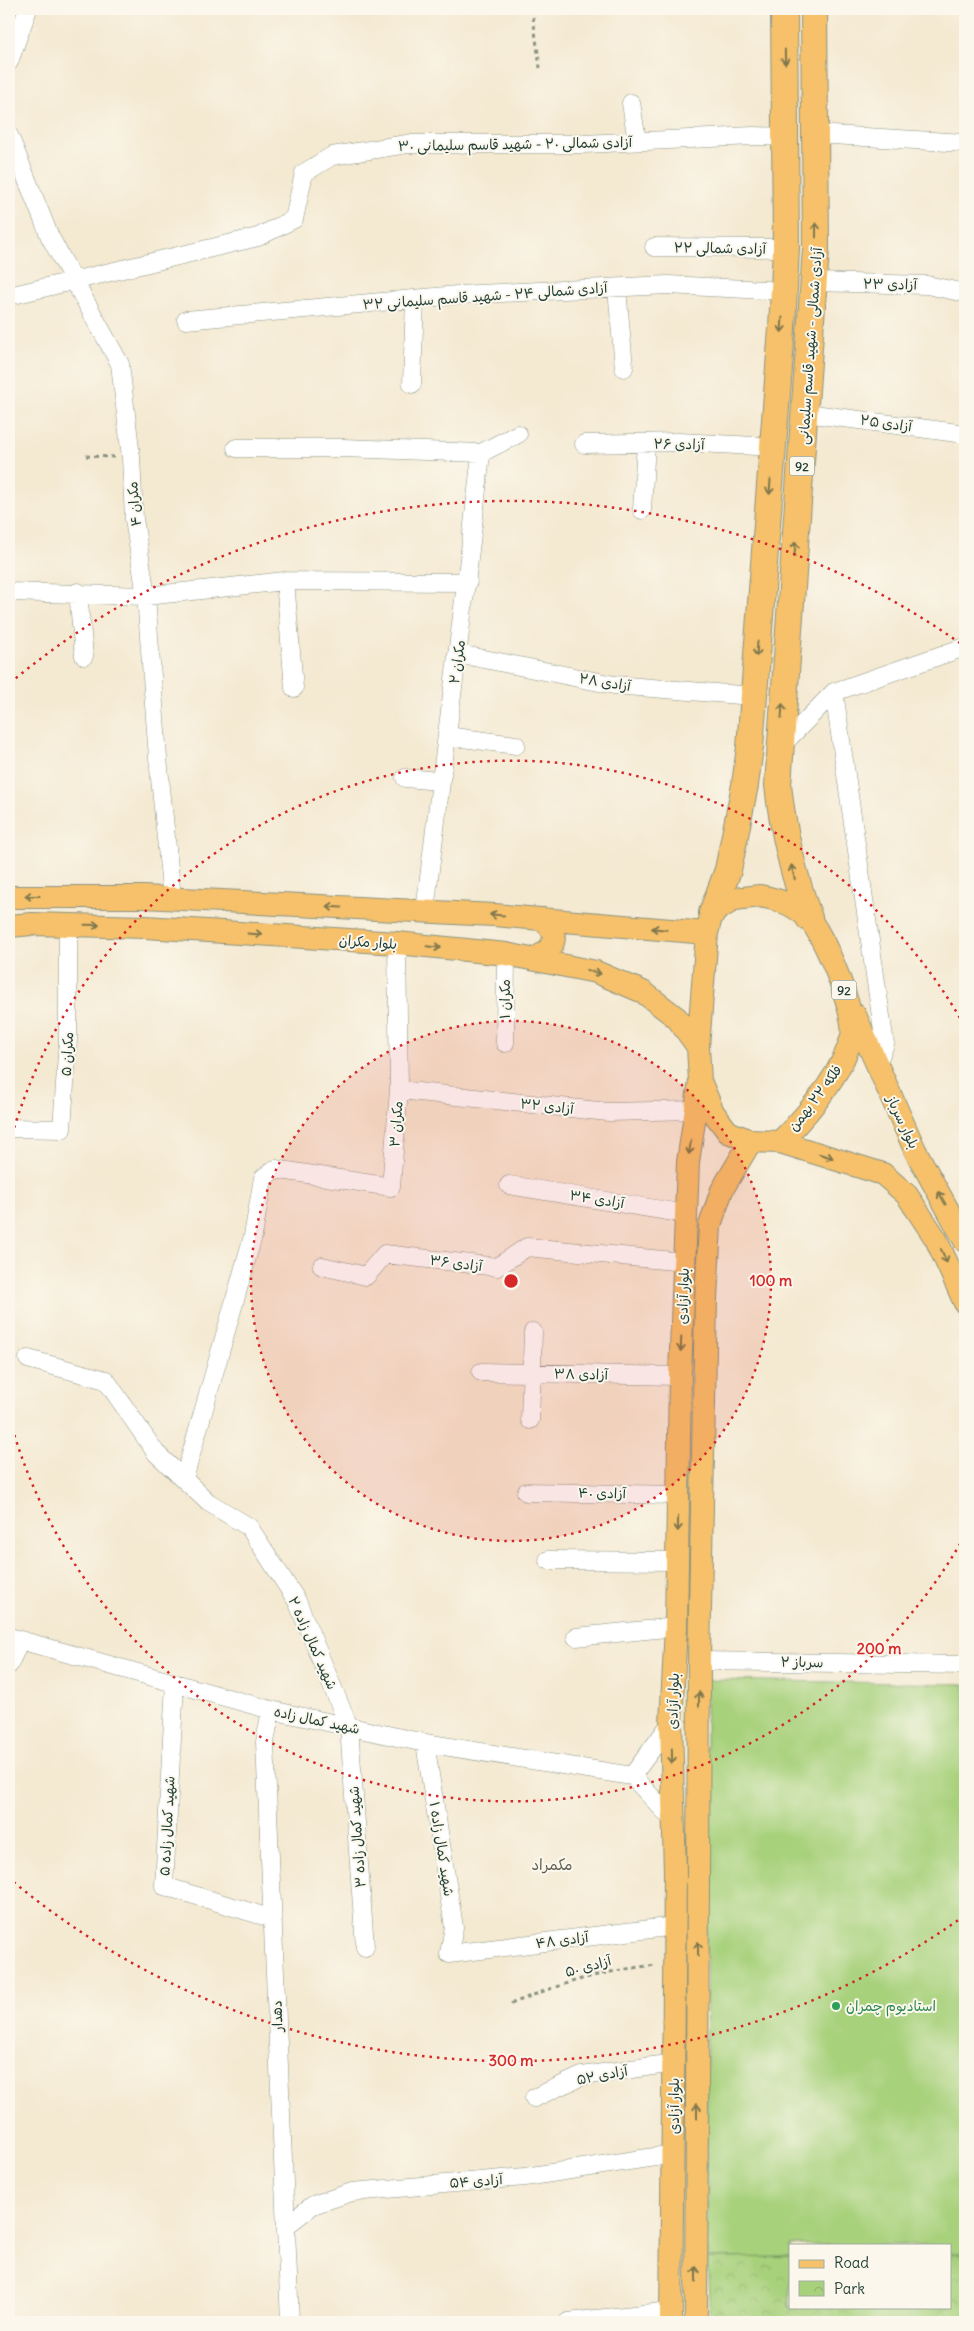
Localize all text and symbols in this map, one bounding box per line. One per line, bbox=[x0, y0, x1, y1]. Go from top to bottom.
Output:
one-way arrow bbox=[780, 49, 790, 65]
street label: آزادی شمالی ۲۰ - شهید قاسم سلیمانی ۳۰ bbox=[398, 133, 633, 157]
one-way arrow bbox=[811, 222, 821, 238]
street label: آزادی شمالی ۲۲ bbox=[674, 238, 767, 258]
street label: آزادی شمالی - شهید قاسم سلیمانی bbox=[794, 246, 828, 445]
street label: آزادی ۲۳ bbox=[863, 275, 918, 293]
street label: آزادی شمالی ۲۴ - شهید قاسم سلیمانی ۳۲ bbox=[362, 278, 609, 316]
one-way arrow bbox=[778, 317, 787, 333]
street label: آزادی ۲۵ bbox=[859, 410, 914, 436]
street label: آزادی ۲۶ bbox=[653, 435, 705, 453]
road number: 92 bbox=[790, 456, 814, 476]
one-way arrow bbox=[765, 479, 774, 495]
street label: مکران ۴ bbox=[123, 481, 145, 527]
one-way arrow bbox=[790, 542, 800, 558]
street label: مکران ۲ bbox=[445, 639, 469, 685]
one-way arrow bbox=[752, 641, 762, 657]
street label: آزادی ۲۸ bbox=[578, 669, 633, 695]
one-way arrow bbox=[778, 704, 787, 720]
one-way arrow bbox=[788, 865, 797, 881]
one-way arrow bbox=[24, 891, 40, 901]
one-way arrow bbox=[327, 902, 343, 911]
one-way arrow bbox=[489, 910, 505, 920]
one-way arrow bbox=[84, 921, 100, 930]
one-way arrow bbox=[651, 924, 667, 934]
one-way arrow bbox=[246, 929, 262, 939]
street label: بلوار مکران bbox=[338, 931, 398, 953]
one-way arrow bbox=[426, 942, 442, 952]
one-way arrow bbox=[586, 968, 602, 978]
street label: مکران ۱ bbox=[496, 979, 514, 1019]
road number: 92 bbox=[832, 980, 856, 1000]
street label: مکران ۵ bbox=[57, 1031, 77, 1077]
street label: فلکه ۲۲ بهمن bbox=[784, 1061, 846, 1135]
street label: بلوار سرباز bbox=[882, 1091, 923, 1152]
street label: آزادی ۳۲ bbox=[519, 1094, 575, 1118]
street label: مکران ۳ bbox=[385, 1100, 407, 1148]
one-way arrow bbox=[685, 1139, 695, 1155]
one-way arrow bbox=[818, 1152, 834, 1162]
street label: آزادی ۳۴ bbox=[568, 1186, 626, 1212]
one-way arrow bbox=[937, 1191, 947, 1205]
one-way arrow bbox=[939, 1248, 949, 1263]
street label: آزادی ۳۶ bbox=[429, 1251, 484, 1275]
street label: بلوار آزادی bbox=[673, 1267, 693, 1325]
text: 100 m bbox=[750, 1271, 792, 1290]
centre of rings bbox=[502, 1272, 520, 1290]
one-way arrow bbox=[677, 1336, 686, 1352]
street label: آزادی ۳۸ bbox=[554, 1365, 609, 1383]
street label: آزادی ۴۰ bbox=[578, 1484, 627, 1502]
one-way arrow bbox=[673, 1516, 682, 1532]
street label: شهید کمال زاده ۲ bbox=[284, 1594, 342, 1692]
text: 200 m bbox=[857, 1639, 901, 1658]
street label: سرباز ۲ bbox=[780, 1653, 824, 1671]
street label: بلوار آزادی bbox=[663, 1672, 683, 1730]
one-way arrow bbox=[694, 1691, 704, 1707]
street label: شهید کمال زاده bbox=[272, 1702, 362, 1738]
one-way arrow bbox=[667, 1748, 677, 1764]
street label: شهید کمال زاده ۵ bbox=[155, 1775, 179, 1877]
street label: شهید کمال زاده ۳ bbox=[344, 1785, 370, 1889]
street label: شهید کمال زاده ۱ bbox=[426, 1800, 458, 1898]
district label: مکمراد bbox=[531, 1855, 573, 1874]
street label: آزادی ۴۸ bbox=[534, 1928, 590, 1952]
one-way arrow bbox=[693, 1941, 703, 1957]
street label: آزادی ۵۰ bbox=[563, 1951, 614, 1981]
place label: استادیوم چمران bbox=[846, 1997, 936, 2017]
street label: دهدار bbox=[267, 2000, 287, 2033]
marker: استادیوم چمران bbox=[830, 2000, 842, 2012]
text: 300 m bbox=[489, 2051, 534, 2070]
street label: آزادی ۵۲ bbox=[575, 2061, 630, 2089]
street label: بلوار آزادی bbox=[665, 2078, 683, 2134]
one-way arrow bbox=[692, 2103, 702, 2120]
street label: آزادی ۵۴ bbox=[449, 2170, 504, 2192]
legend bbox=[789, 2244, 952, 2308]
text: Road bbox=[834, 2253, 869, 2272]
one-way arrow bbox=[691, 2266, 701, 2282]
text: Park bbox=[834, 2279, 865, 2298]

